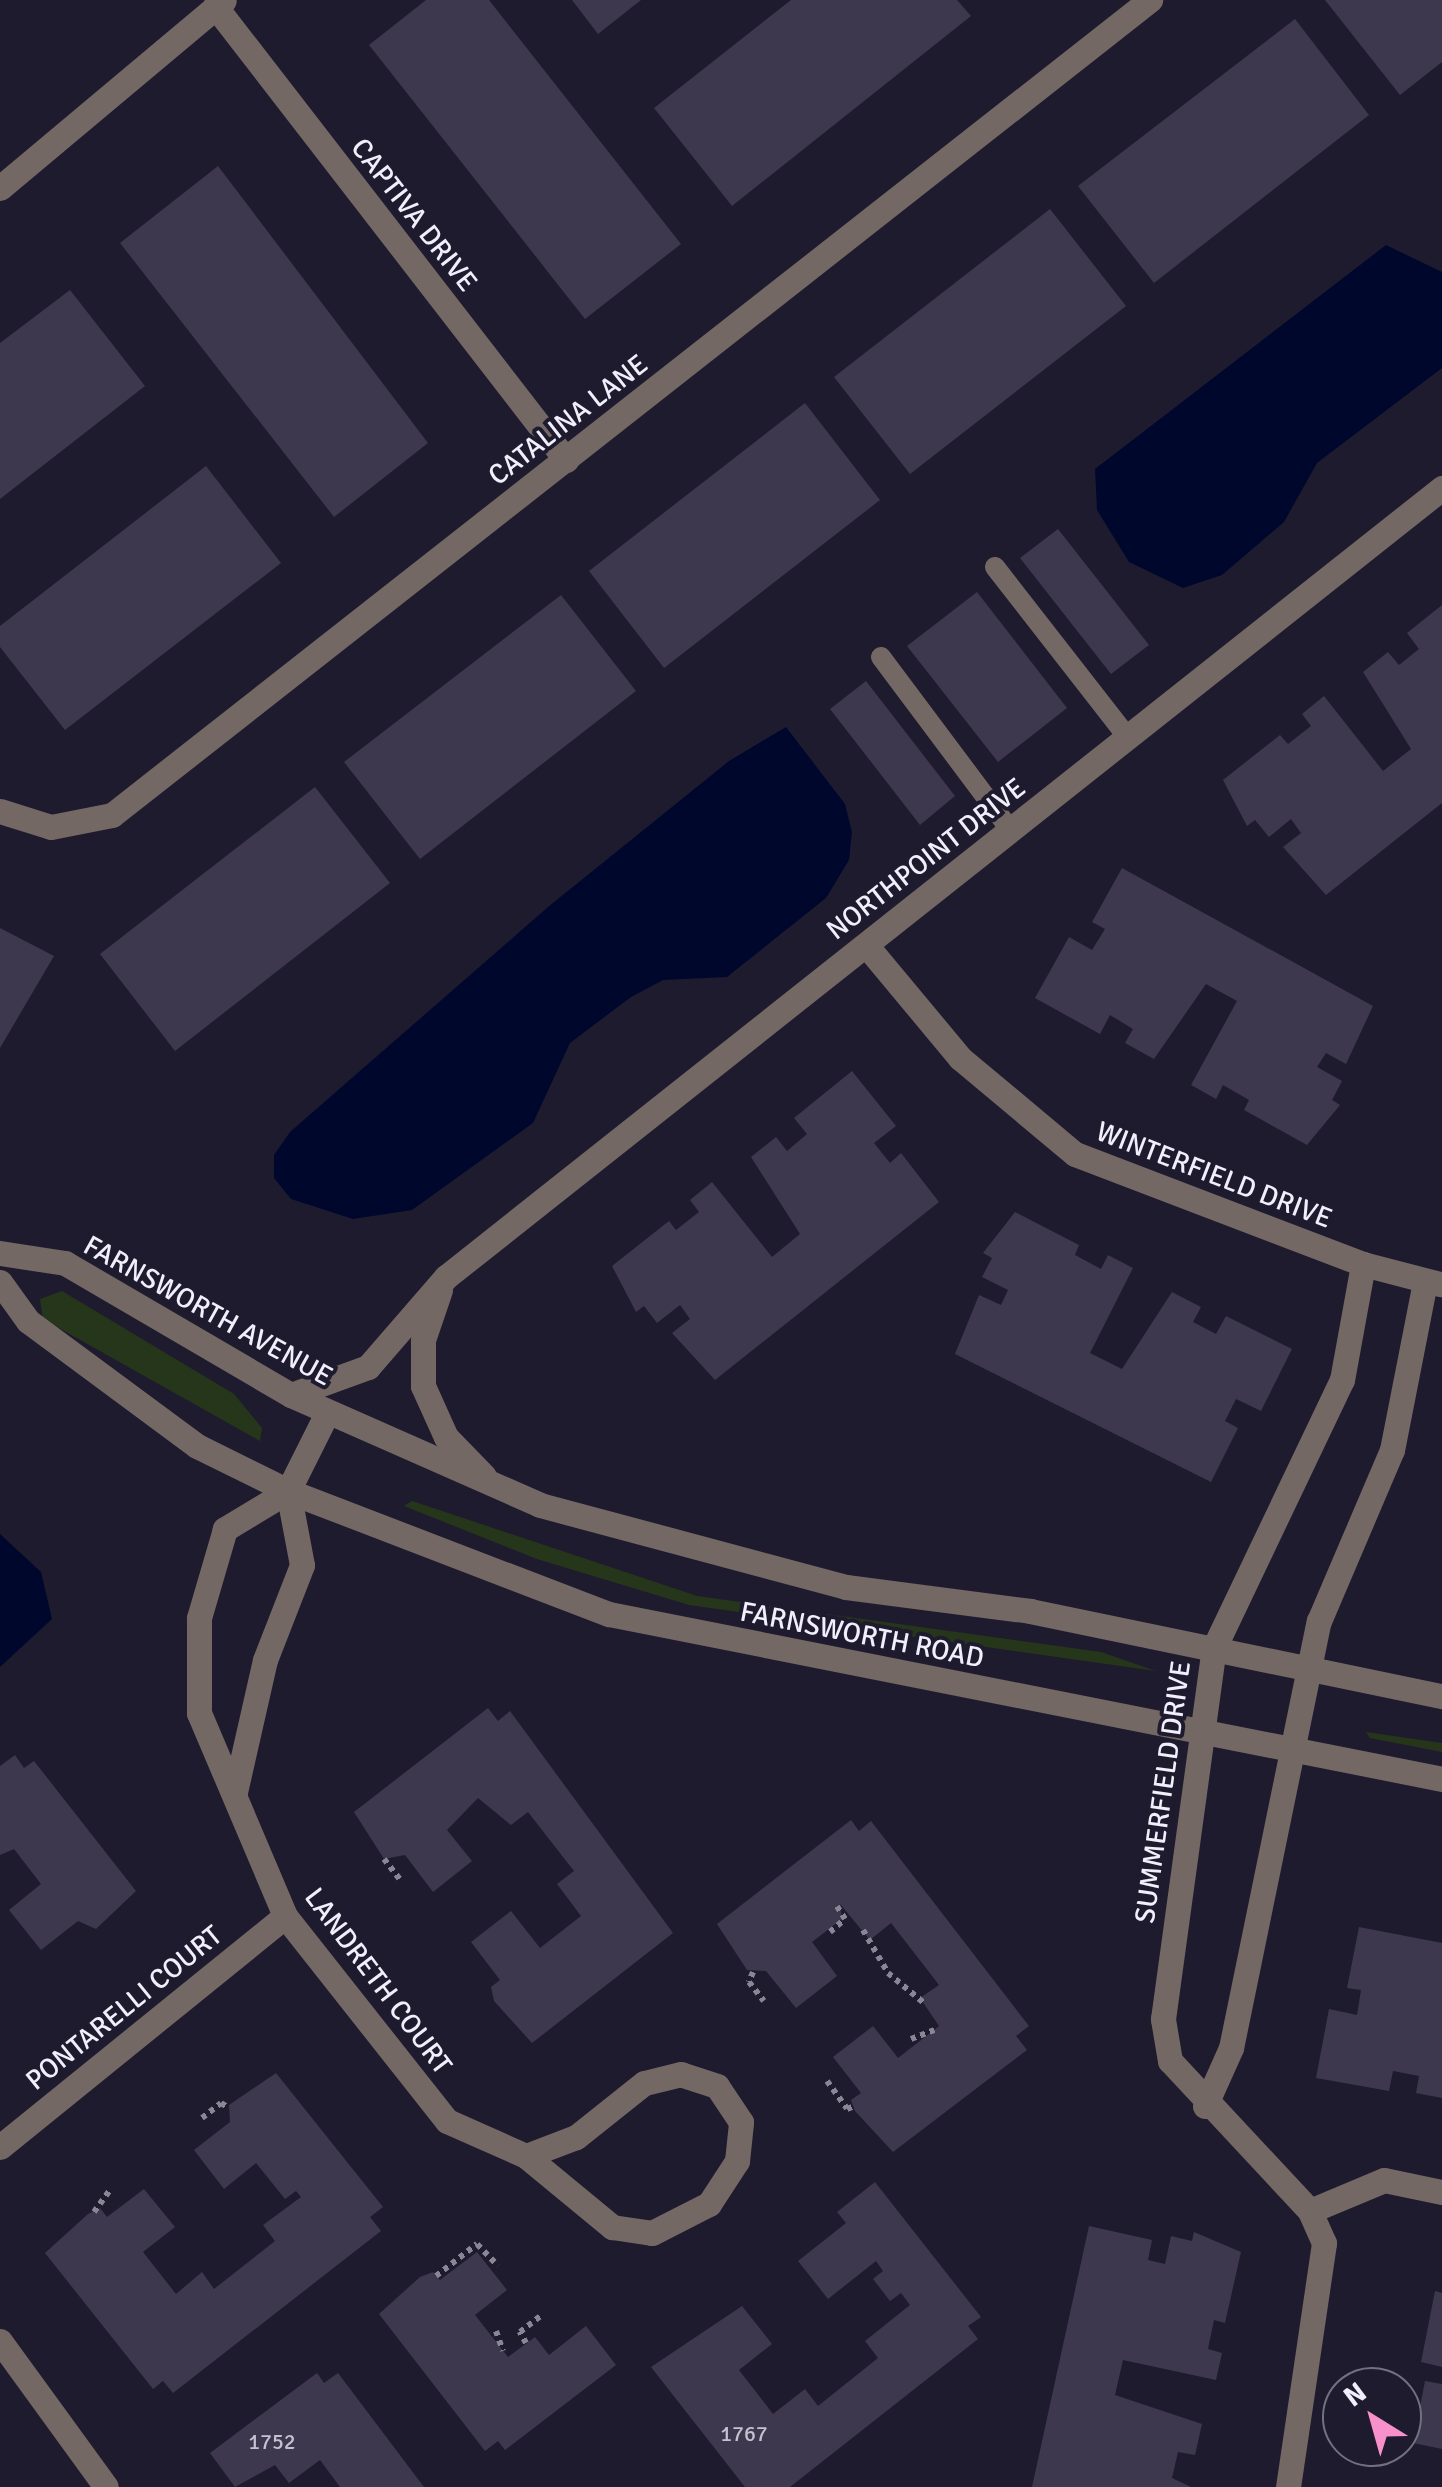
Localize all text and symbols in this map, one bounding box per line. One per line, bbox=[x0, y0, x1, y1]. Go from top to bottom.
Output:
street label: CAPTIVA DRIVE bbox=[344, 132, 484, 298]
street label: CATALINA LANE bbox=[482, 347, 654, 493]
street label: NORTHPOINT DRIVE bbox=[820, 771, 1032, 947]
street label: WINTERFIELD DRIVE bbox=[1091, 1115, 1337, 1235]
street label: FARNSWORTH AVENUE bbox=[78, 1229, 338, 1393]
street label: FARNSWORTH ROAD bbox=[737, 1595, 987, 1675]
street label: SUMMERFIELD DRIVE bbox=[1128, 1659, 1198, 1925]
street label: LANDRETH COURT bbox=[297, 1881, 459, 2081]
street label: PONTARELLI COURT bbox=[19, 1919, 229, 2097]
north arrow bbox=[1322, 2367, 1422, 2467]
text: N bbox=[1337, 2375, 1373, 2414]
house number: 1767 bbox=[720, 2421, 768, 2447]
house number: 1752 bbox=[248, 2429, 296, 2455]

